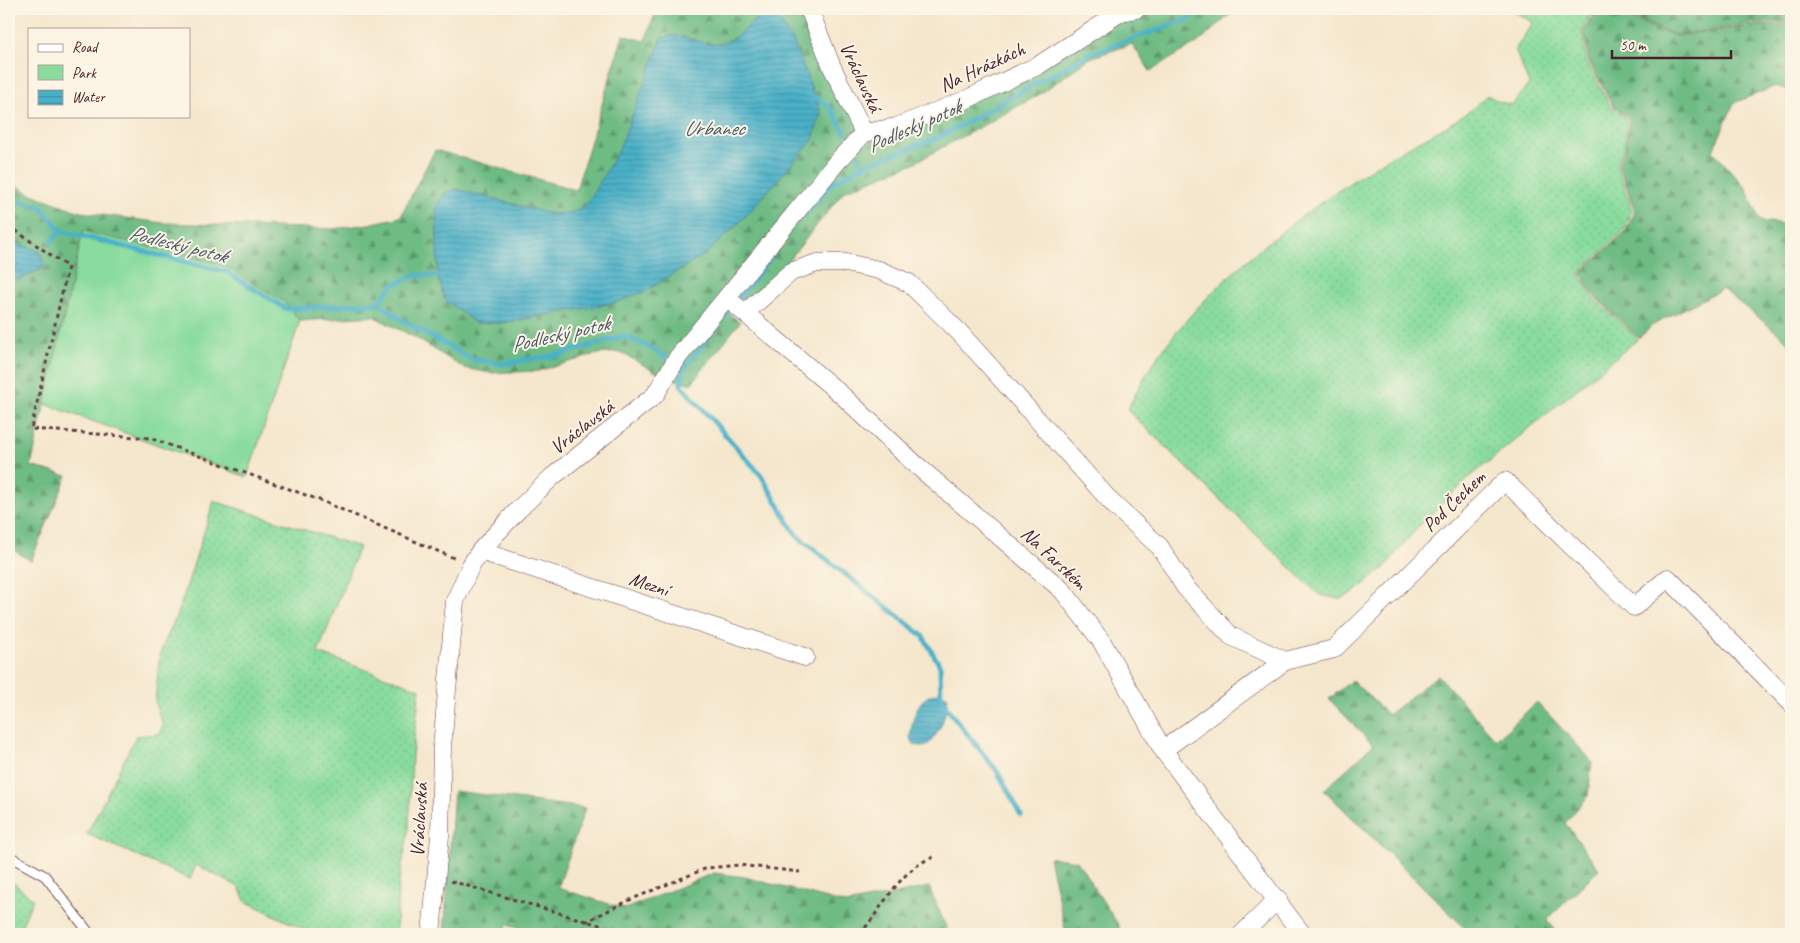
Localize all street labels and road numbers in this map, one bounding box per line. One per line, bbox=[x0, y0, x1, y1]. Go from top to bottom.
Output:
street label: Na Hrázkách bbox=[935, 36, 1029, 98]
street label: Vráclavská bbox=[834, 38, 889, 118]
street label: Vráclavská bbox=[545, 393, 621, 460]
street label: Pod Čechem bbox=[1417, 464, 1491, 537]
street label: Na Farském bbox=[1016, 521, 1094, 596]
street label: Mezní bbox=[626, 566, 676, 603]
street label: Vráclavská bbox=[405, 780, 434, 858]

